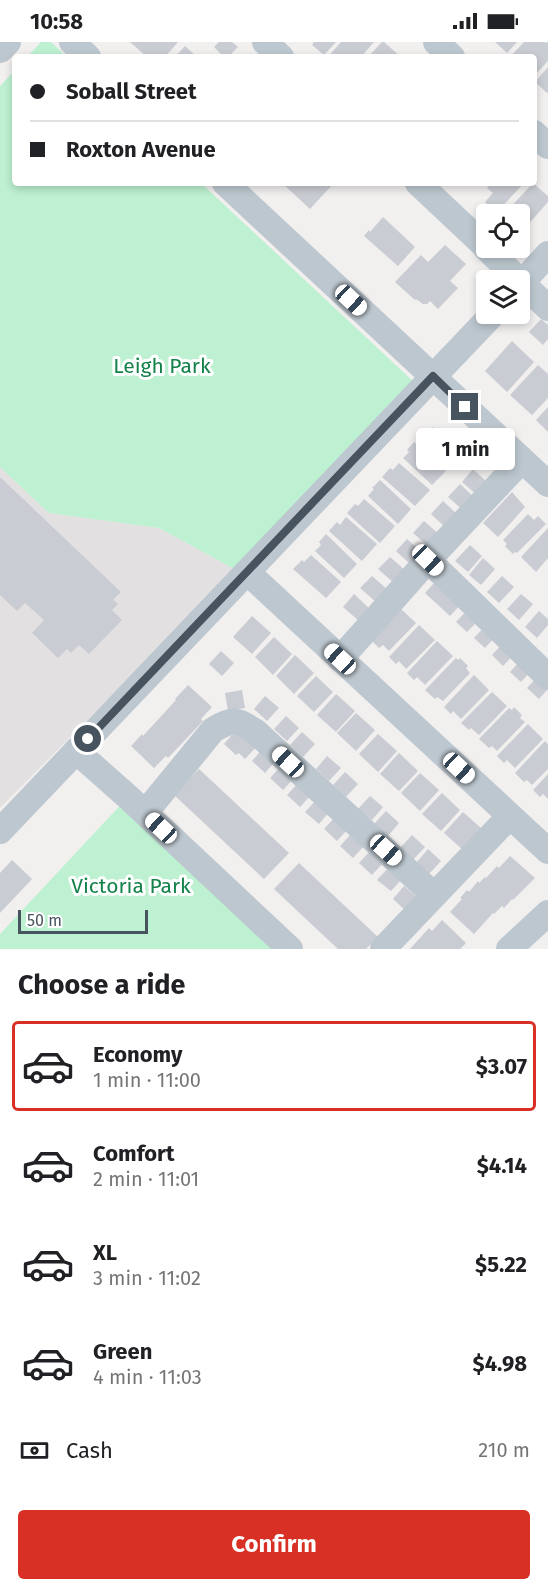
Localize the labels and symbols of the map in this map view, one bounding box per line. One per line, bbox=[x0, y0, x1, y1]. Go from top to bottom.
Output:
car bbox=[332, 281, 370, 319]
park label: Leigh Park bbox=[113, 353, 211, 379]
route end bbox=[451, 393, 478, 420]
callout: 1 min bbox=[416, 428, 514, 470]
car bbox=[409, 541, 447, 579]
car bbox=[321, 640, 359, 678]
route start bbox=[74, 725, 101, 752]
car bbox=[269, 743, 307, 781]
car bbox=[440, 749, 478, 787]
car bbox=[142, 809, 180, 847]
car bbox=[367, 831, 405, 869]
park label: Victoria Park bbox=[71, 873, 191, 899]
scale bar bbox=[18, 907, 148, 935]

